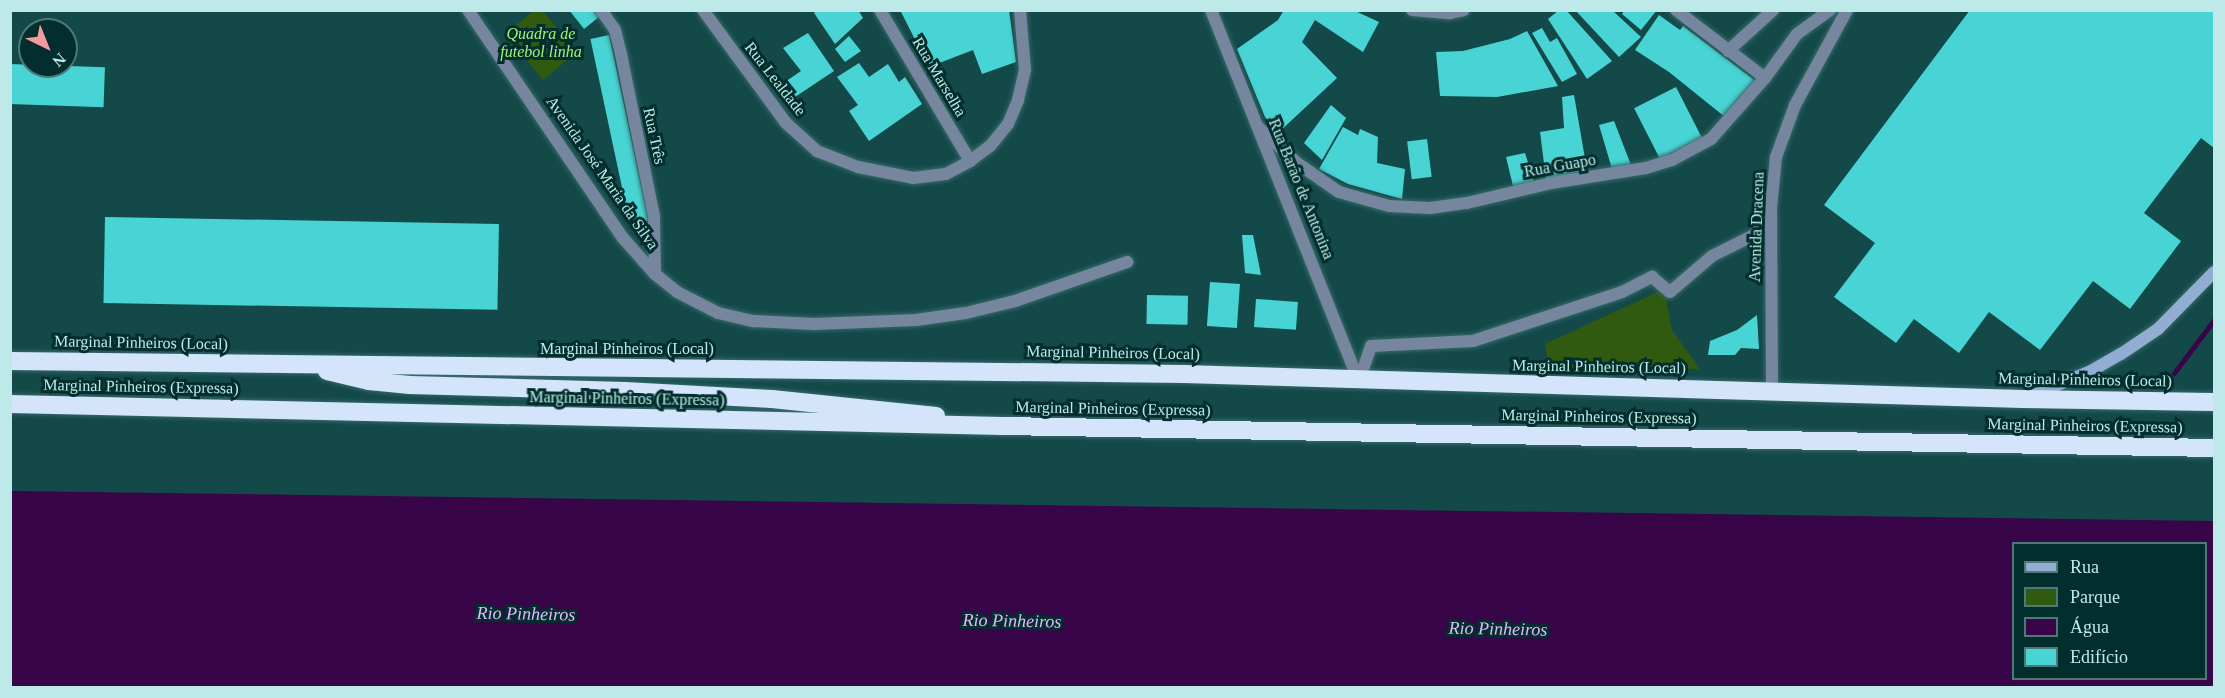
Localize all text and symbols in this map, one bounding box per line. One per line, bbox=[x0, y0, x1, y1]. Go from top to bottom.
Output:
north arrow bbox=[18, 18, 78, 78]
park label: Quadra de futebol linha bbox=[500, 24, 582, 62]
street label: Rua Marselha bbox=[908, 34, 970, 120]
street label: Rua Lealdade bbox=[740, 38, 810, 120]
text: N bbox=[49, 50, 69, 70]
street label: Avenida José Maria da Silva bbox=[542, 93, 662, 253]
street label: Rua Três bbox=[639, 106, 669, 166]
street label: Rua Barão de Antonina bbox=[1264, 116, 1338, 262]
street label: Rua Guapo bbox=[1523, 150, 1597, 182]
street label: Avenida Dracena bbox=[1745, 172, 1769, 282]
street label: Marginal Pinheiros (Local) bbox=[54, 332, 228, 354]
street label: Marginal Pinheiros (Local) bbox=[540, 339, 714, 359]
street label: Marginal Pinheiros (Local) bbox=[1026, 342, 1200, 364]
street label: Marginal Pinheiros (Local) bbox=[1512, 356, 1686, 378]
street label: Marginal Pinheiros (Local) bbox=[1998, 369, 2172, 391]
street label: Marginal Pinheiros (Expressa) bbox=[43, 376, 239, 398]
street label: Marginal Pinheiros (Expressa) bbox=[529, 388, 725, 410]
street label: Marginal Pinheiros (Expressa) bbox=[1015, 398, 1211, 420]
street label: Marginal Pinheiros (Expressa) bbox=[1501, 406, 1697, 428]
street label: Marginal Pinheiros (Expressa) bbox=[1987, 415, 2183, 437]
legend bbox=[2012, 542, 2207, 680]
text: Rua bbox=[2070, 557, 2099, 577]
text: Parque bbox=[2070, 587, 2120, 607]
water label: Rio Pinheiros bbox=[476, 602, 576, 626]
water label: Rio Pinheiros bbox=[962, 609, 1062, 633]
water label: Rio Pinheiros bbox=[1448, 617, 1548, 641]
text: Água bbox=[2070, 617, 2109, 637]
text: Edifício bbox=[2070, 647, 2128, 667]

